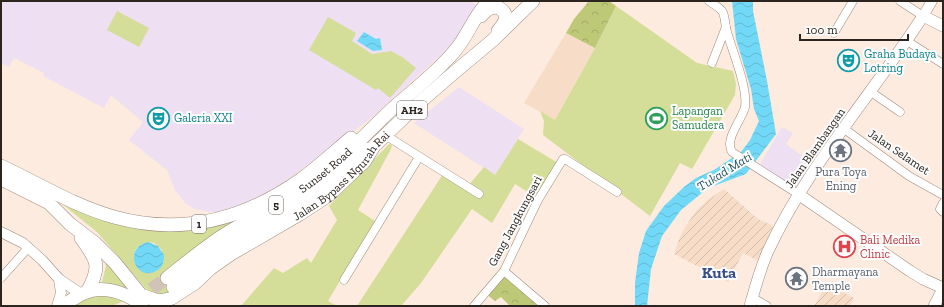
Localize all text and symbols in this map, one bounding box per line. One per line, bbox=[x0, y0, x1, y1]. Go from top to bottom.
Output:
scale bar bbox=[800, 16, 908, 42]
text: 100 m bbox=[806, 23, 838, 37]
place label: Graha Budaya Lotring bbox=[864, 47, 937, 75]
theatre icon: Graha Budaya Lotring bbox=[836, 48, 862, 74]
road number: AH2 bbox=[397, 101, 427, 119]
place label: Lapangan Samudera bbox=[672, 104, 725, 132]
theatre icon: Galeria XXI bbox=[146, 105, 172, 131]
sports icon: Lapangan Samudera bbox=[644, 105, 670, 131]
street label: Jalan Blambangan bbox=[782, 105, 848, 191]
place label: Galeria XXI bbox=[174, 111, 233, 125]
street label: Jalan Selamet bbox=[866, 126, 933, 178]
street label: Jalan Bypass Ngurah Rai bbox=[291, 128, 393, 223]
temple icon: Pura Toya Ening bbox=[828, 138, 854, 164]
street label: Sunset Road bbox=[296, 145, 355, 196]
water label: Tukad Mati bbox=[694, 149, 754, 194]
place label: Pura Toya Ening bbox=[815, 165, 867, 193]
street label: Gang Jangkungsari bbox=[485, 173, 545, 269]
road number: 5 bbox=[269, 196, 283, 214]
road number: 1 bbox=[192, 215, 206, 233]
place label: Bali Medika Clinic bbox=[860, 233, 920, 261]
hospital icon: Bali Medika Clinic bbox=[831, 234, 857, 260]
district label: Kuta bbox=[702, 263, 736, 282]
place label: Dharmayana Temple bbox=[812, 265, 879, 293]
temple icon: Dharmayana Temple bbox=[783, 266, 809, 292]

